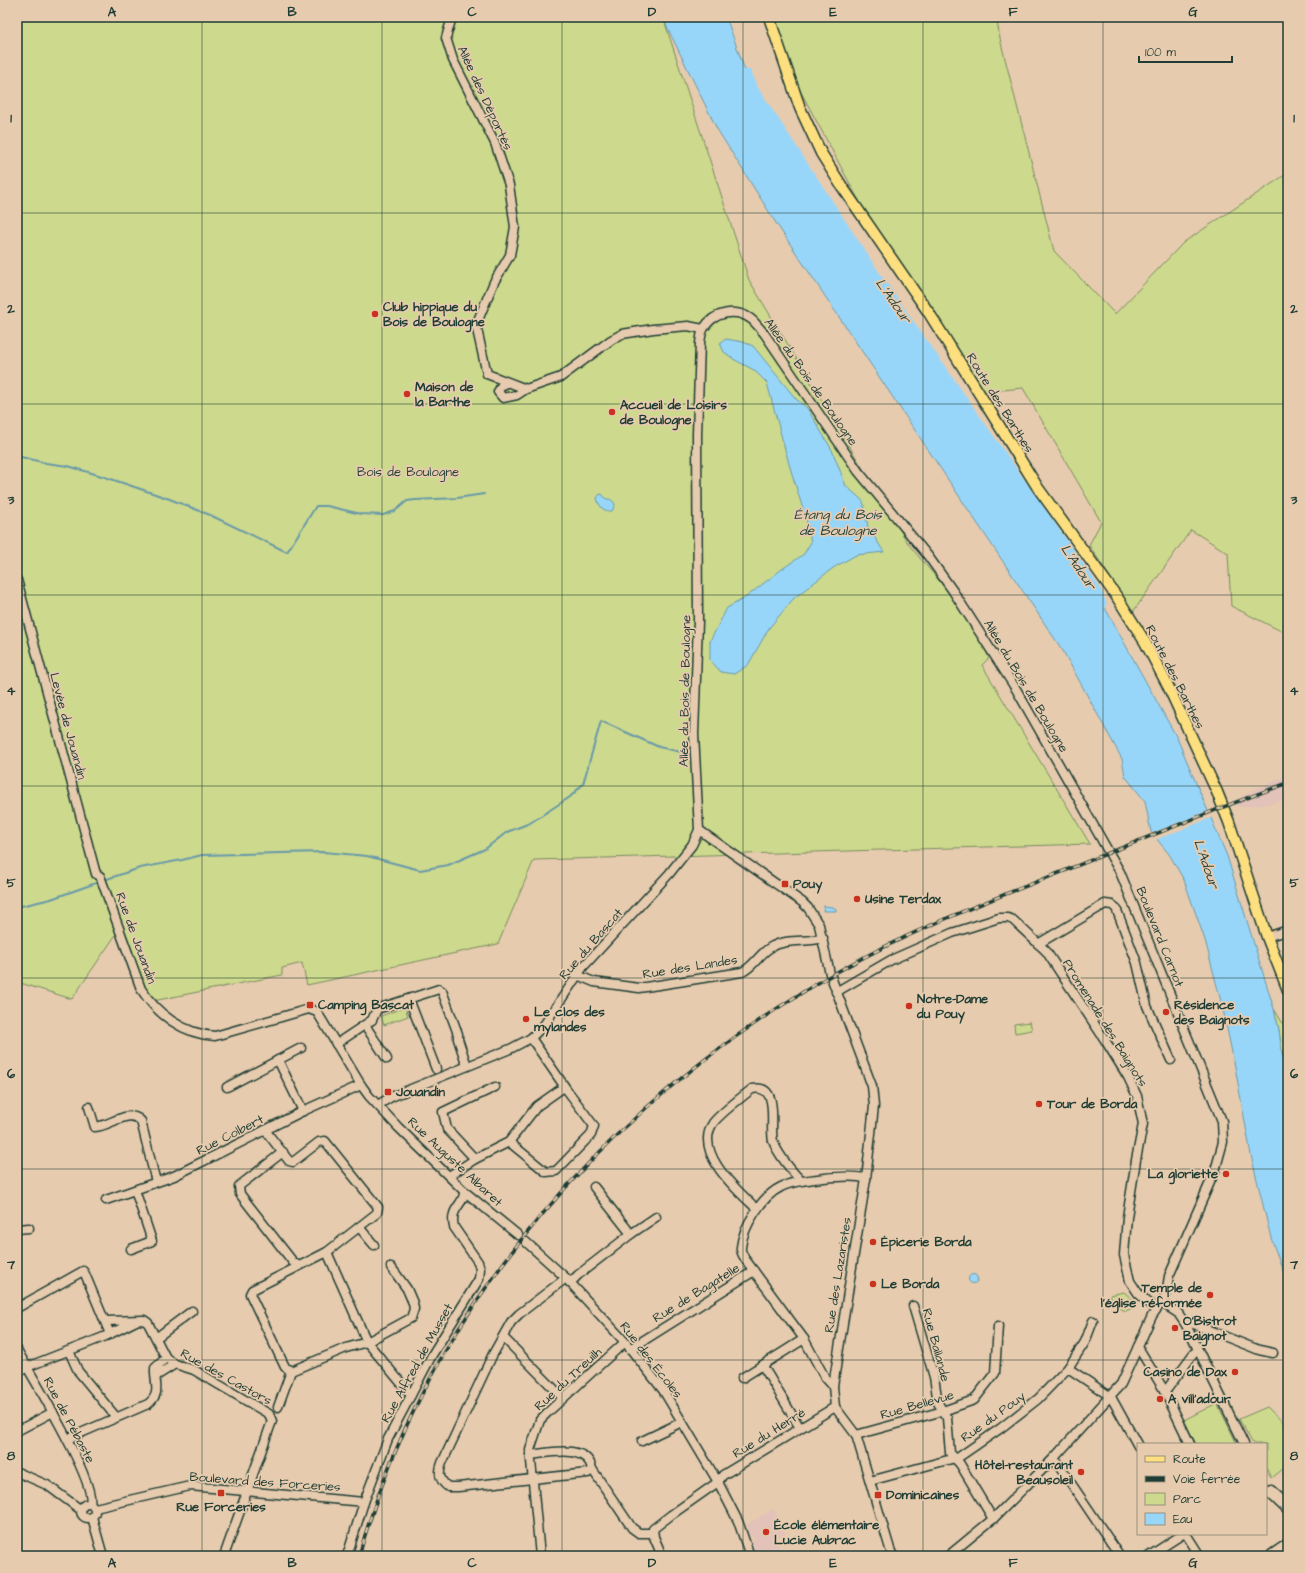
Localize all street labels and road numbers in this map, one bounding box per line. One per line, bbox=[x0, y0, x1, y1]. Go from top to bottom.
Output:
street label: Allée des Déportés bbox=[453, 43, 517, 153]
street label: Allée du Bois de Boulogne bbox=[759, 315, 862, 450]
street label: Route des Barthes bbox=[962, 350, 1038, 457]
street label: Allée du Bois de Boulogne bbox=[675, 615, 696, 767]
street label: Allée du Bois de Boulogne bbox=[978, 616, 1073, 756]
street label: Route des Barthes bbox=[1141, 622, 1209, 732]
street label: Levée de Jouandin bbox=[45, 671, 91, 782]
street label: Boulevard Carnot bbox=[1132, 884, 1189, 991]
street label: Rue de Jouandin bbox=[111, 890, 161, 987]
street label: Rue du Bascat bbox=[555, 904, 627, 984]
street label: Rue des Landes bbox=[641, 951, 739, 983]
street label: Promenade des Baignots bbox=[1057, 956, 1152, 1091]
street label: Rue Colbert bbox=[193, 1110, 267, 1160]
street label: Rue Auguste Albaret bbox=[403, 1113, 507, 1212]
street label: Rue des Lazaristes bbox=[820, 1216, 856, 1334]
street label: Rue de Bagatelle bbox=[649, 1259, 744, 1328]
street label: Rue Alfred de Musset bbox=[377, 1299, 458, 1426]
street label: Rue Ballande bbox=[918, 1307, 954, 1383]
street label: Rue des Écoles bbox=[615, 1318, 687, 1402]
street label: Rue du Treuilh bbox=[530, 1343, 606, 1415]
street label: Rue des Castors bbox=[177, 1344, 275, 1410]
street label: Rue de Pébaste bbox=[39, 1374, 99, 1466]
street label: Rue Bellevue bbox=[878, 1386, 956, 1424]
street label: Rue du Pouy bbox=[957, 1387, 1030, 1447]
street label: Rue du Herré bbox=[729, 1403, 809, 1463]
street label: Boulevard des Forceries bbox=[189, 1468, 342, 1496]

